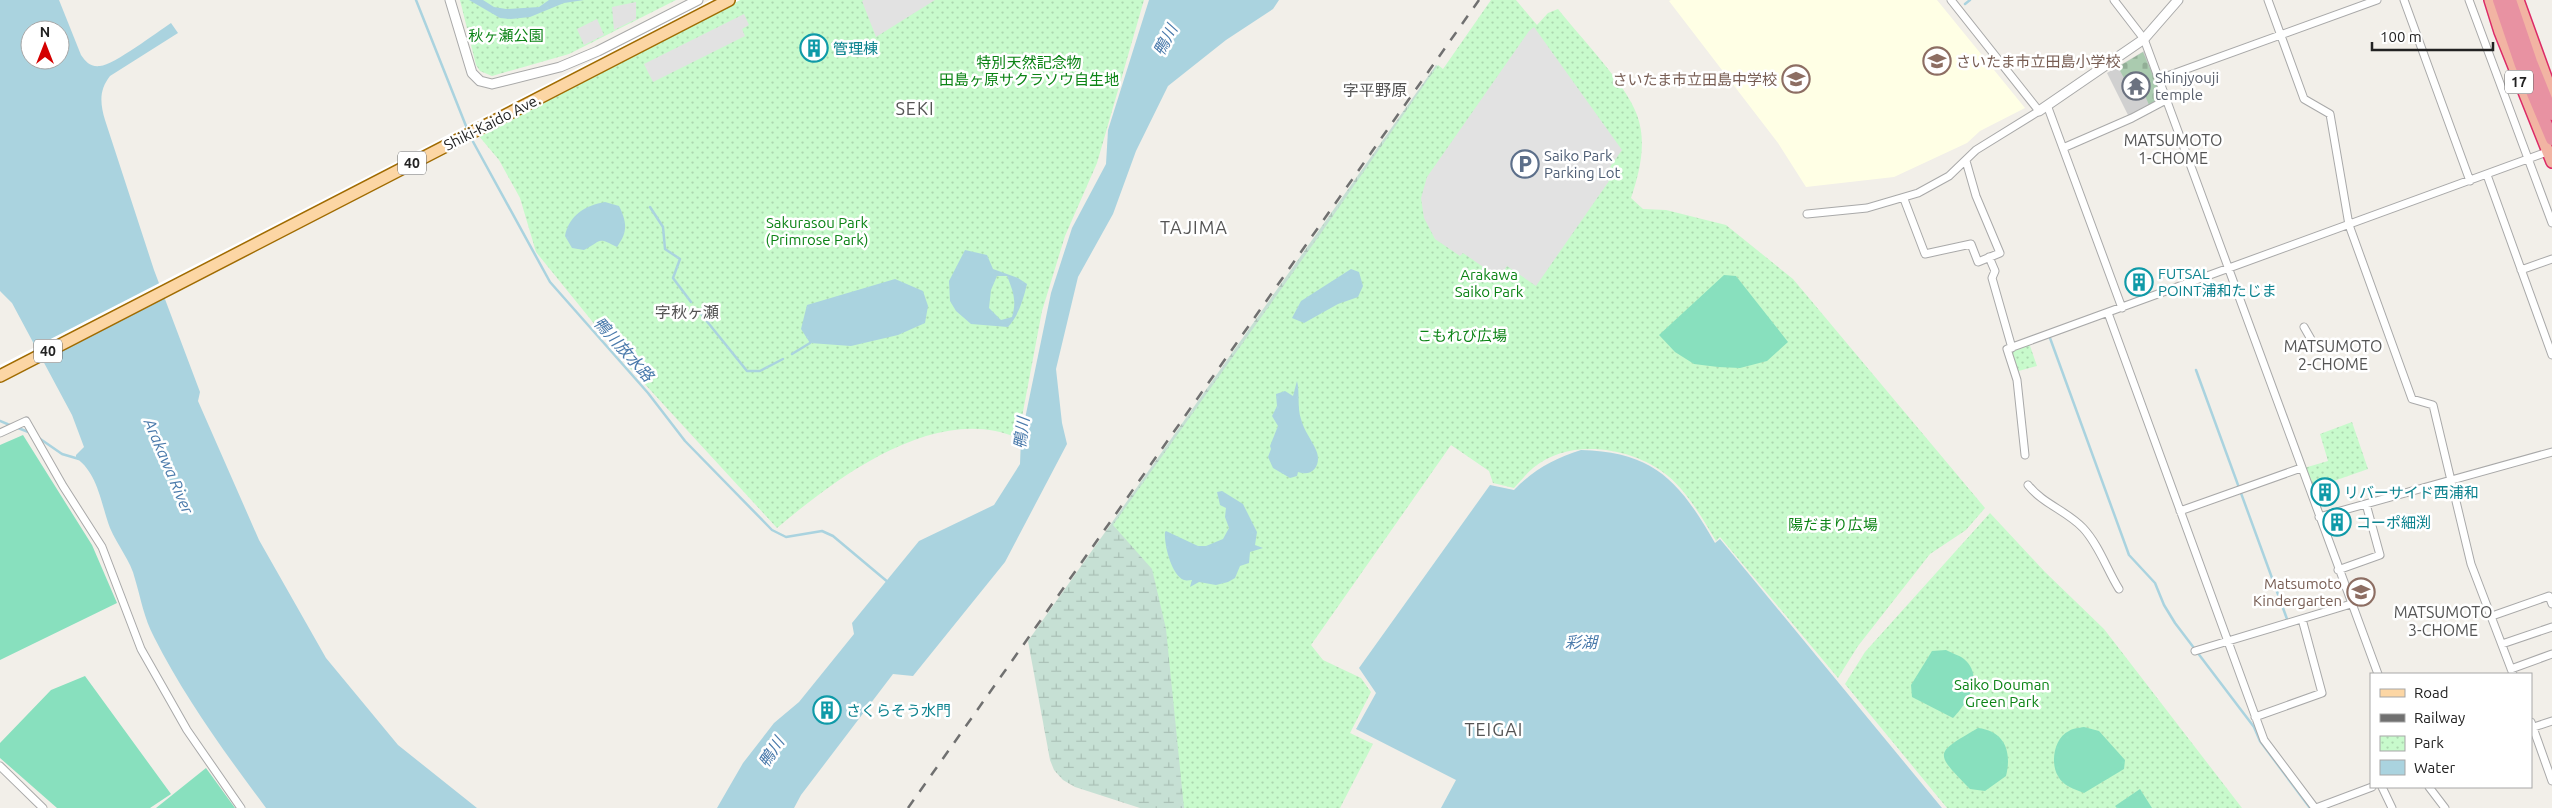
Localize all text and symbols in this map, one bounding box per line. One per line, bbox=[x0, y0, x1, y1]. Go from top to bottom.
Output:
north arrow bbox=[20, 20, 70, 70]
water label: 鴨川 bbox=[1150, 20, 1181, 58]
scale bar bbox=[2372, 20, 2493, 52]
text: N bbox=[40, 24, 50, 40]
park label: 秋ヶ瀬公園 bbox=[468, 27, 544, 44]
text: 100 m bbox=[2380, 28, 2422, 45]
building icon: 管理棟 bbox=[799, 33, 829, 63]
place label: 管理棟 bbox=[833, 40, 878, 57]
school or university icon: さいたま市立田島小学校 bbox=[1922, 46, 1952, 76]
place label: さいたま市立田島小学校 bbox=[1956, 53, 2121, 70]
park label: 特別天然記念物 田島ヶ原サクラソウ自生地 bbox=[939, 54, 1119, 88]
school or university icon: さいたま市立田島中学校 bbox=[1781, 64, 1811, 94]
place label: Shinjyouji temple bbox=[2155, 69, 2219, 103]
road number: 17 bbox=[2505, 70, 2533, 94]
place label: さいたま市立田島中学校 bbox=[1612, 71, 1777, 88]
temple icon: Shinjyouji temple bbox=[2121, 71, 2151, 101]
district label: 字平野原 bbox=[1343, 81, 1407, 99]
street label: Shiki-Kaido Ave. bbox=[441, 90, 543, 154]
district label: SEKI bbox=[895, 98, 935, 118]
district label: MATSUMOTO 1-CHOME bbox=[2124, 131, 2222, 167]
place label: Saiko Park Parking Lot bbox=[1544, 147, 1620, 181]
parking icon: Saiko Park Parking Lot bbox=[1510, 149, 1540, 179]
road number: 40 bbox=[398, 152, 426, 174]
park label: Sakurasou Park (Primrose Park) bbox=[765, 214, 869, 248]
district label: TAJIMA bbox=[1160, 217, 1228, 237]
place label: FUTSAL POINT浦和たじま bbox=[2158, 265, 2277, 299]
park label: Arakawa Saiko Park bbox=[1455, 266, 1524, 300]
building icon: FUTSAL POINT浦和たじま bbox=[2124, 267, 2154, 297]
district label: 字秋ヶ瀬 bbox=[655, 303, 719, 321]
water label: 鴨川放水路 bbox=[591, 313, 659, 386]
park label: こもれび広場 bbox=[1417, 327, 1507, 344]
district label: MATSUMOTO 2-CHOME bbox=[2284, 337, 2382, 373]
road number: 40 bbox=[34, 340, 62, 362]
water label: 鴨川 bbox=[1010, 414, 1032, 450]
water label: Arakawa River bbox=[140, 415, 198, 517]
building icon: リバーサイド西浦和 bbox=[2310, 477, 2340, 507]
place label: リバーサイド西浦和 bbox=[2344, 484, 2479, 501]
building icon: コーポ細渕 bbox=[2322, 507, 2352, 537]
place label: コーポ細渕 bbox=[2356, 514, 2431, 531]
park label: 陽だまり広場 bbox=[1788, 516, 1878, 533]
place label: Matsumoto Kindergarten bbox=[2253, 575, 2342, 609]
school or university icon: Matsumoto Kindergarten bbox=[2346, 577, 2376, 607]
district label: MATSUMOTO 3-CHOME bbox=[2394, 603, 2492, 639]
water label: 彩湖 bbox=[1565, 633, 1600, 651]
legend bbox=[2370, 673, 2532, 788]
park label: Saiko Douman Green Park bbox=[1954, 676, 2050, 710]
text: Road bbox=[2414, 684, 2449, 701]
building icon: さくらそう水門 bbox=[812, 695, 842, 725]
place label: さくらそう水門 bbox=[846, 702, 951, 719]
text: Railway bbox=[2414, 709, 2465, 726]
district label: TEIGAI bbox=[1465, 719, 1523, 739]
water label: 鴨川 bbox=[755, 732, 788, 770]
text: Park bbox=[2414, 734, 2444, 751]
text: Water bbox=[2414, 759, 2455, 776]

